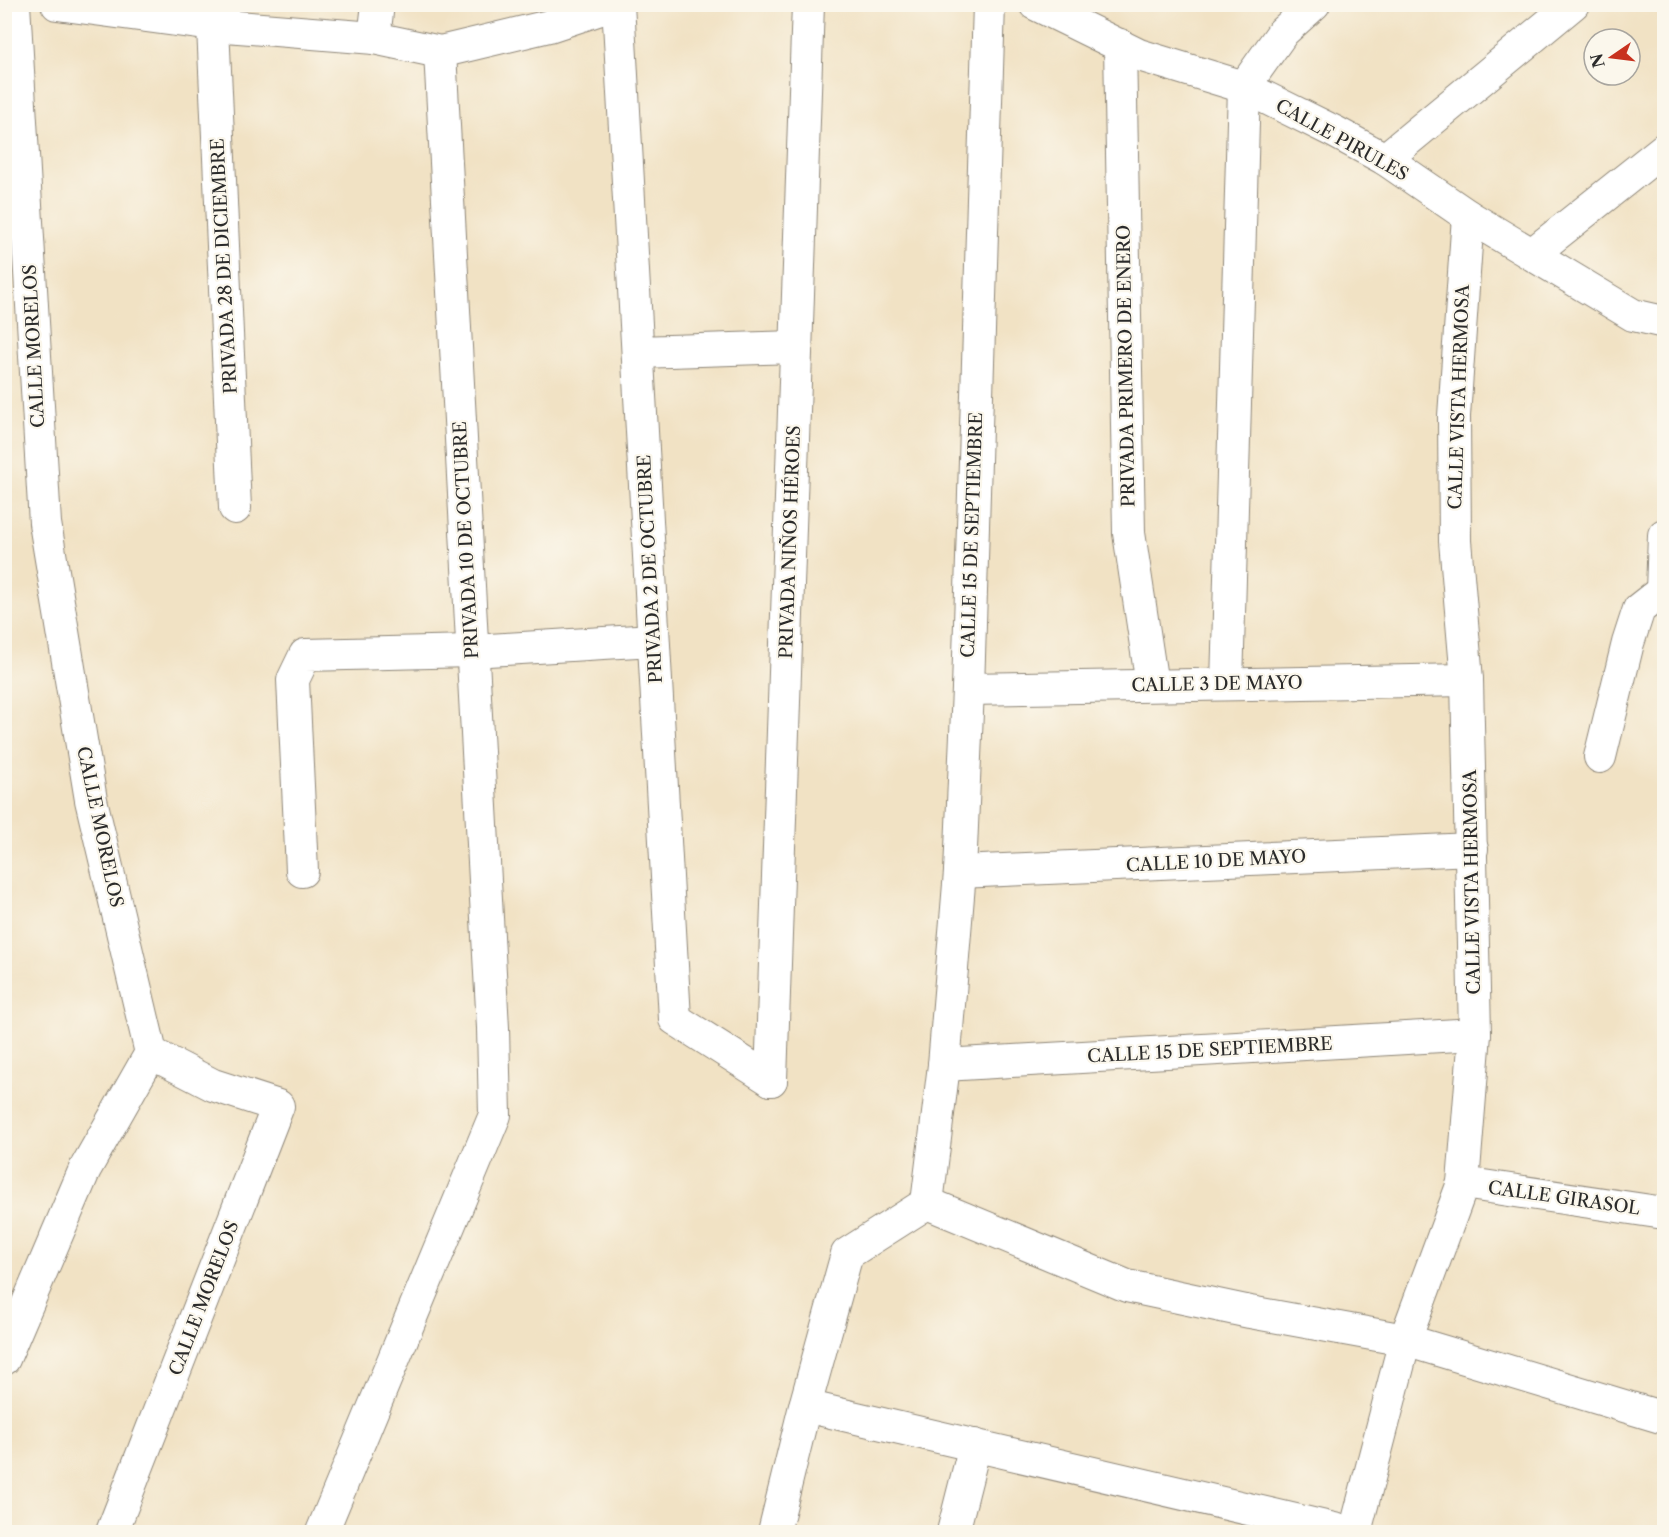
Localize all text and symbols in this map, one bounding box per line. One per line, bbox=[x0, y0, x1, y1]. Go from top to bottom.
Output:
north arrow bbox=[1582, 27, 1642, 87]
text: N bbox=[1586, 51, 1609, 70]
street label: CALLE PIRULES bbox=[1272, 94, 1412, 186]
street label: PRIVADA 28 DE DICIEMBRE bbox=[206, 138, 242, 394]
street label: PRIVADA PRIMERO DE ENERO bbox=[1113, 225, 1139, 507]
street label: CALLE MORELOS bbox=[19, 264, 49, 428]
street label: CALLE VISTA HERMOSA bbox=[1444, 283, 1474, 510]
street label: CALLE 15 DE SEPTIEMBRE bbox=[957, 412, 987, 658]
street label: PRIVADA 10 DE OCTUBRE bbox=[449, 421, 483, 659]
street label: PRIVADA NIÑOS HÉROES bbox=[773, 425, 805, 659]
street label: PRIVADA 2 DE OCTUBRE bbox=[633, 454, 667, 684]
street label: CALLE 3 DE MAYO bbox=[1131, 672, 1303, 696]
street label: CALLE MORELOS bbox=[72, 745, 128, 909]
street label: CALLE VISTA HERMOSA bbox=[1459, 769, 1485, 995]
street label: CALLE 10 DE MAYO bbox=[1125, 845, 1307, 877]
street label: CALLE 15 DE SEPTIEMBRE bbox=[1087, 1033, 1333, 1067]
street label: CALLE GIRASOL bbox=[1487, 1176, 1642, 1220]
street label: CALLE MORELOS bbox=[164, 1218, 244, 1378]

